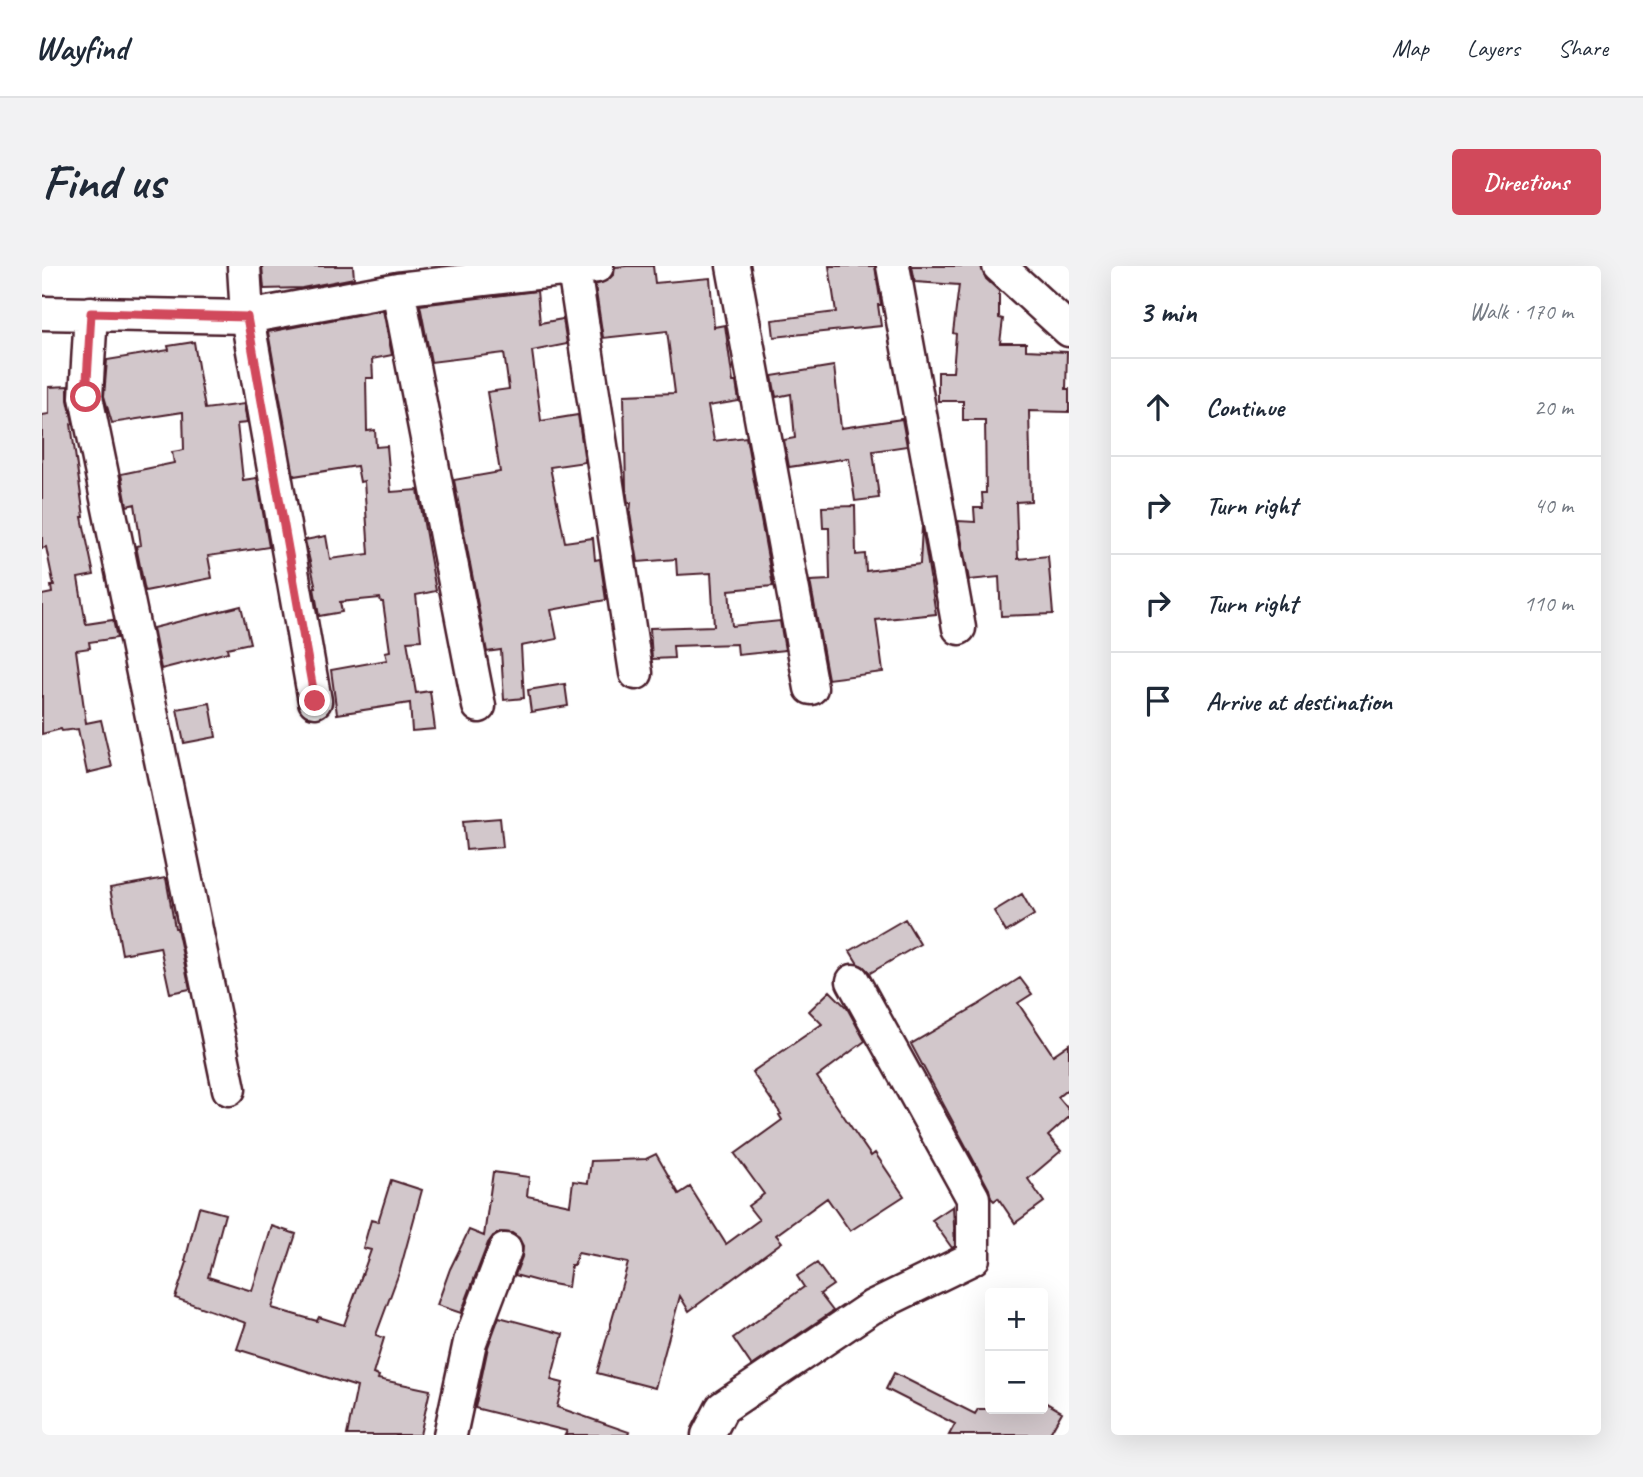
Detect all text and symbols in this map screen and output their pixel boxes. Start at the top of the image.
text: Wayfind [35,27,128,69]
text: Map [1392,33,1429,63]
text: Layers [1467,33,1520,63]
text: Share [1558,33,1608,63]
button: Directions [1452,149,1601,215]
text: Find us [42,151,164,213]
text: 3 min [1139,293,1196,331]
text: Walk · 170 m [1469,297,1573,326]
route start [70,381,101,412]
icon: ahead [1139,388,1177,426]
text: Continue [1206,391,1284,424]
text: 20 m [1534,393,1573,422]
icon: right [1139,486,1177,524]
text: Turn right [1206,489,1297,522]
text: 40 m [1534,491,1573,520]
icon: right [1139,584,1177,622]
text: Turn right [1206,587,1297,620]
text: 110 m [1524,589,1573,618]
icon: arrive [1139,682,1177,720]
route end [299,685,330,716]
text: Arrive at destination [1206,685,1392,718]
map controls [985,1288,1048,1414]
button: + [985,1288,1048,1351]
button: − [985,1351,1048,1414]

